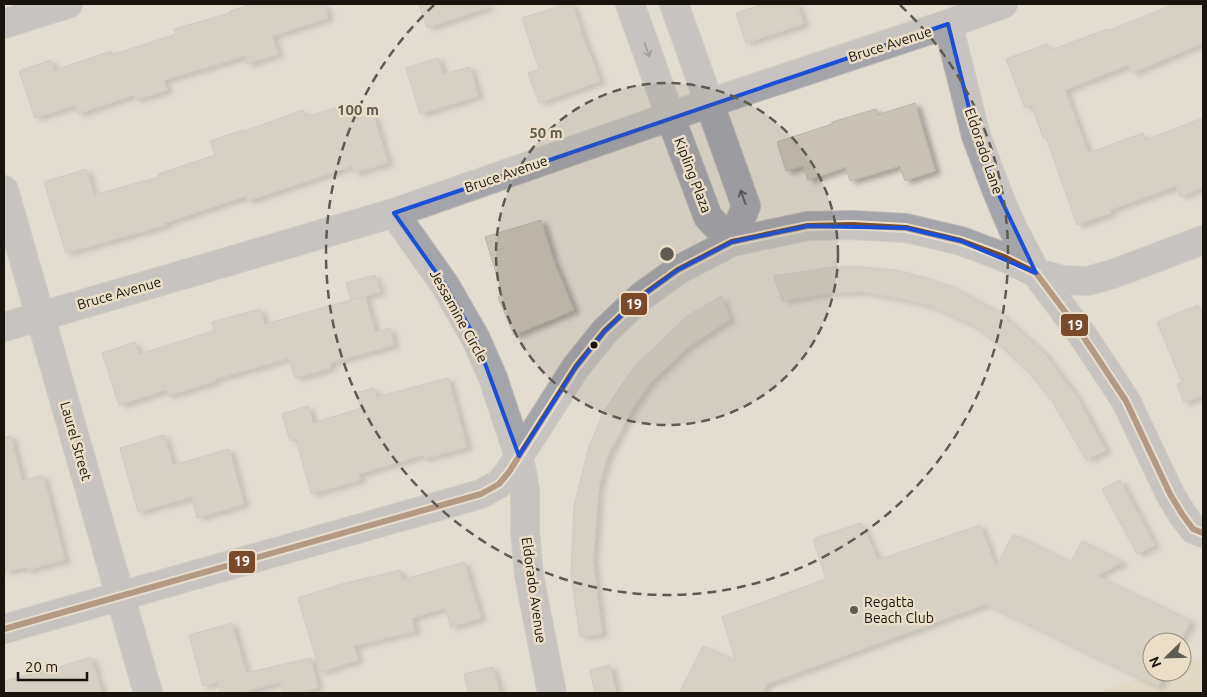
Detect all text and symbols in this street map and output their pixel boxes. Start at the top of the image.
street label: Bruce Avenue [846,23,934,65]
one-way arrow [642,42,652,58]
text: 100 m [337,101,379,118]
street label: Eldorado Lane [962,106,1006,196]
text: 50 m [529,124,563,141]
street label: Kipling Plaza [671,135,715,215]
street label: Bruce Avenue [462,152,550,196]
one-way arrow [738,189,747,205]
centre of rings [658,245,676,263]
street label: Jessamine Circle [427,267,491,365]
street label: Bruce Avenue [75,273,163,313]
line badge: 19 [620,292,648,316]
text: 19 [626,296,642,312]
line badge: 19 [1060,313,1089,337]
text: 19 [1067,317,1083,333]
unlabelled marker [589,340,599,350]
street label: Laurel Street [57,400,95,483]
street label: Eldorado Avenue [519,536,549,644]
line badge: 19 [228,550,256,574]
text: 19 [234,553,250,569]
place label: Regatta Beach Club [864,594,934,626]
marker: Regatta Beach Club [848,604,860,616]
north arrow [1142,632,1192,682]
scale bar [18,650,86,682]
text: N [1146,654,1164,670]
text: 20 m [25,658,58,675]

